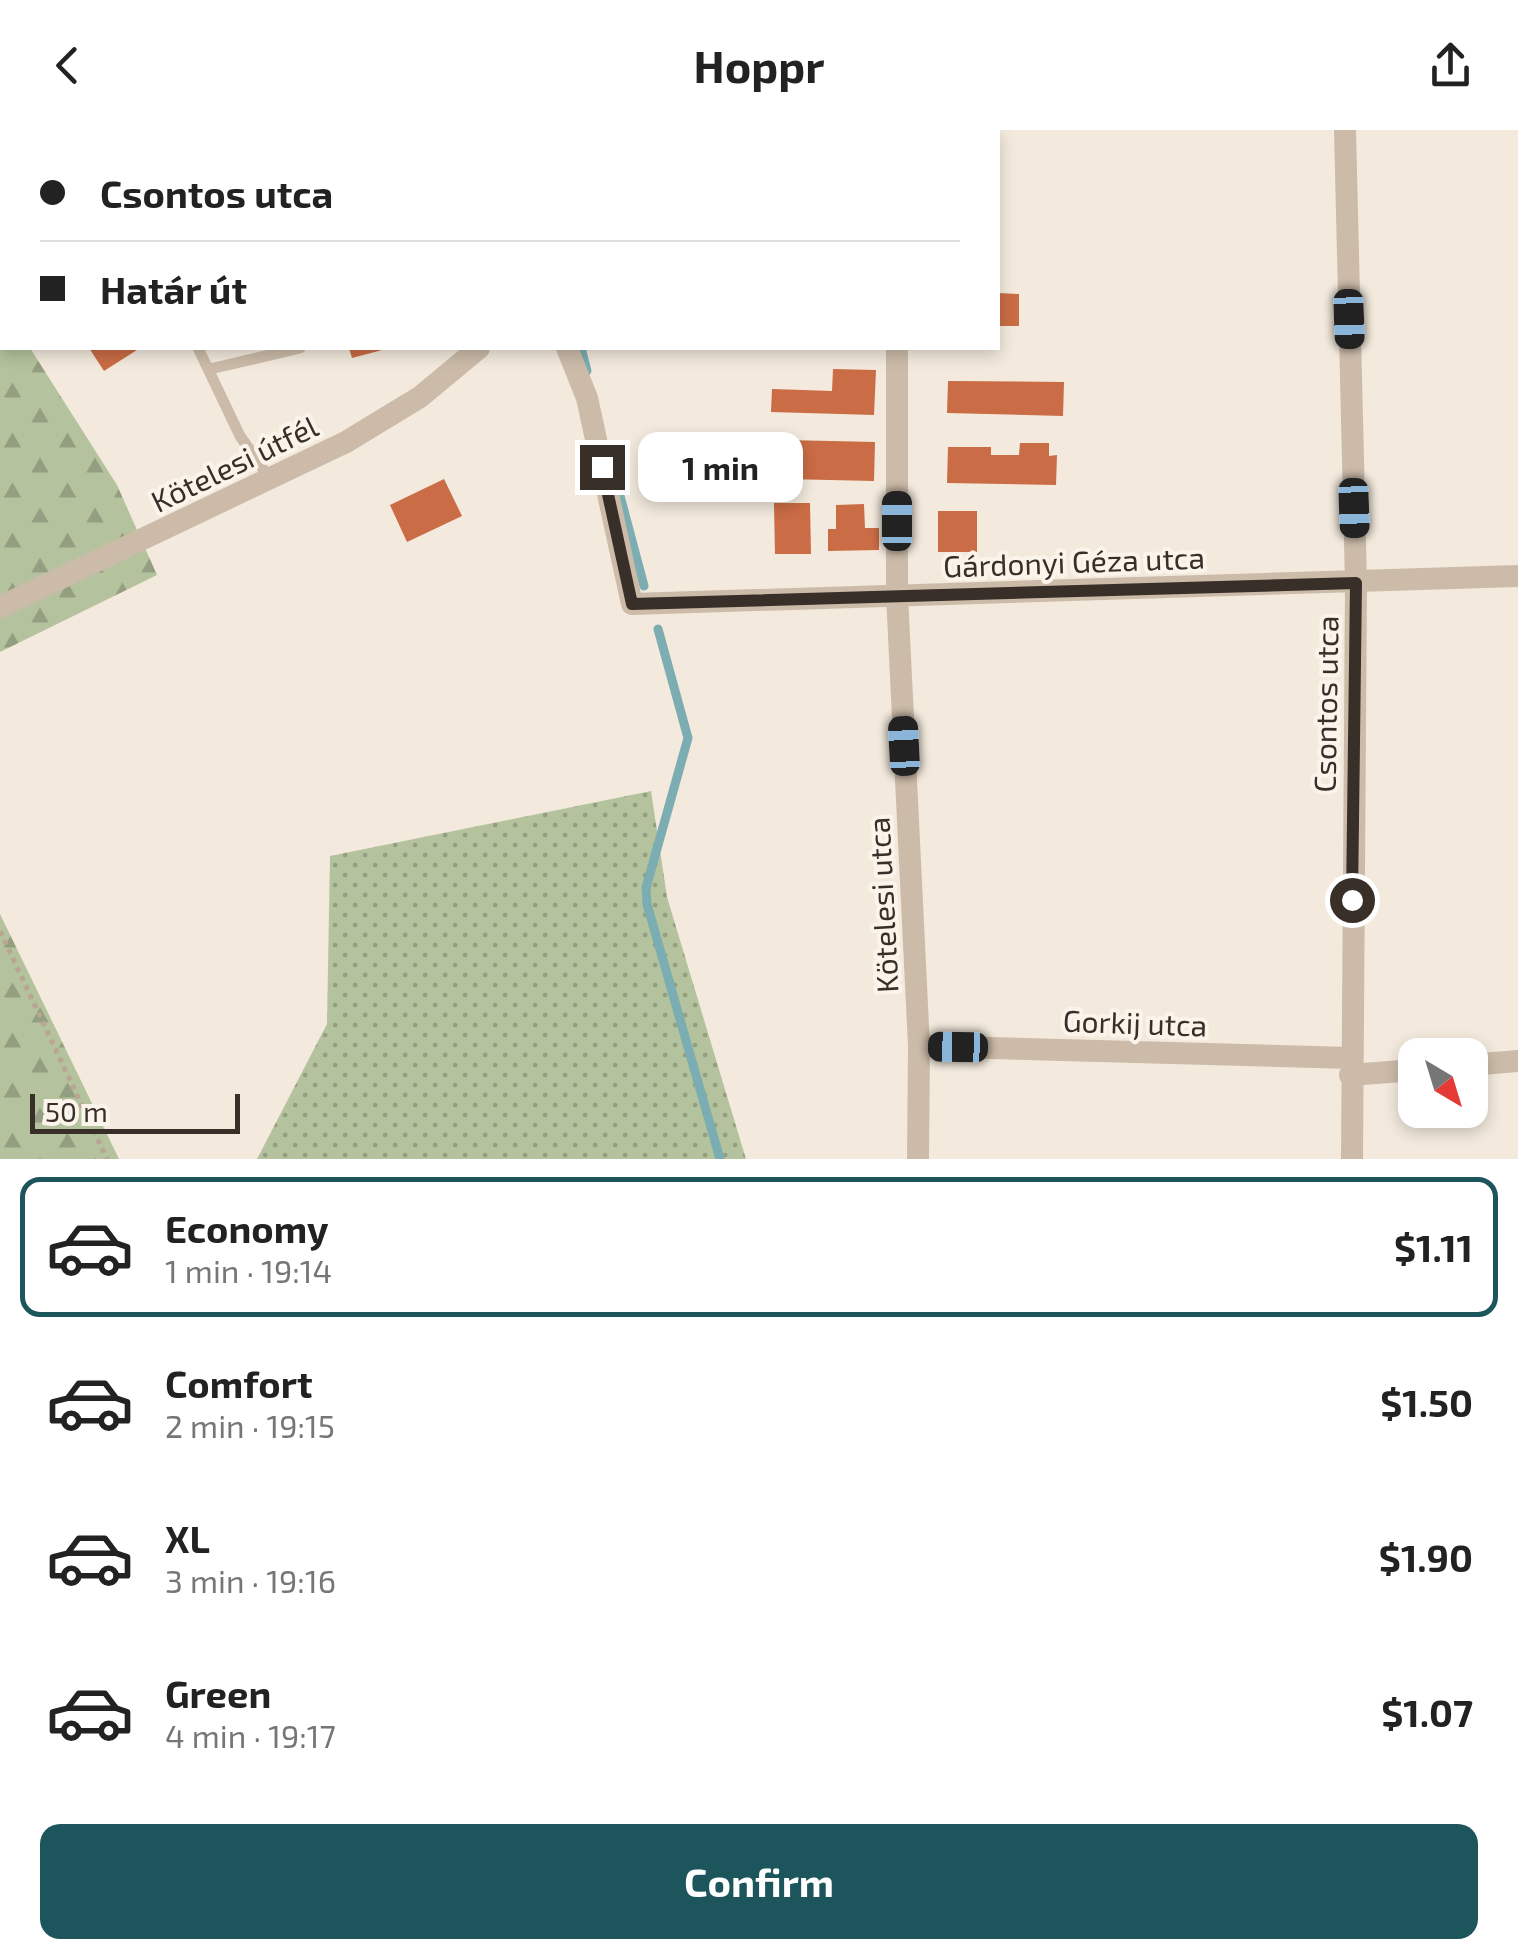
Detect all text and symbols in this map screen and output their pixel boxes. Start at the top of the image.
icon: back [40,38,95,93]
text: Hoppr [694,38,824,92]
icon: share [1423,38,1478,93]
text: Csontos utca [100,170,333,216]
text: Határ út [100,266,247,312]
car [1333,288,1365,350]
street label: Kötelesi útfél [145,407,323,519]
callout: 1 min [637,432,802,502]
route end [580,445,625,490]
text: 1 min [682,448,759,486]
car [1338,477,1370,539]
car [882,491,912,551]
street label: Gárdonyi Géza utca [943,538,1205,584]
street label: Csontos utca [1305,615,1345,793]
car [887,715,921,777]
street label: Kötelesi utca [859,816,905,994]
route start [1330,878,1375,923]
street label: Gorkij utca [1062,1001,1208,1043]
car [928,1031,988,1063]
north arrow [1398,1038,1488,1128]
map controls [1398,1038,1488,1128]
scale bar [30,1089,240,1134]
text: 50 m [45,1094,108,1128]
icon: car [45,1202,135,1292]
text: Economy [165,1205,329,1251]
text: $1.11 [1394,1224,1473,1270]
text: 1 min · 19:14 [165,1251,332,1289]
icon: car [45,1357,135,1447]
text: Comfort [165,1360,313,1406]
text: $1.50 [1380,1379,1473,1425]
text: 2 min · 19:15 [165,1406,335,1444]
icon: car [45,1512,135,1602]
text: XL [165,1515,210,1561]
text: $1.90 [1379,1534,1473,1580]
text: 3 min · 19:16 [165,1561,336,1599]
icon: car [45,1667,135,1757]
text: Green [165,1670,271,1716]
text: $1.07 [1381,1689,1473,1735]
text: 4 min · 19:17 [165,1716,336,1754]
button: Confirm [40,1824,1478,1939]

